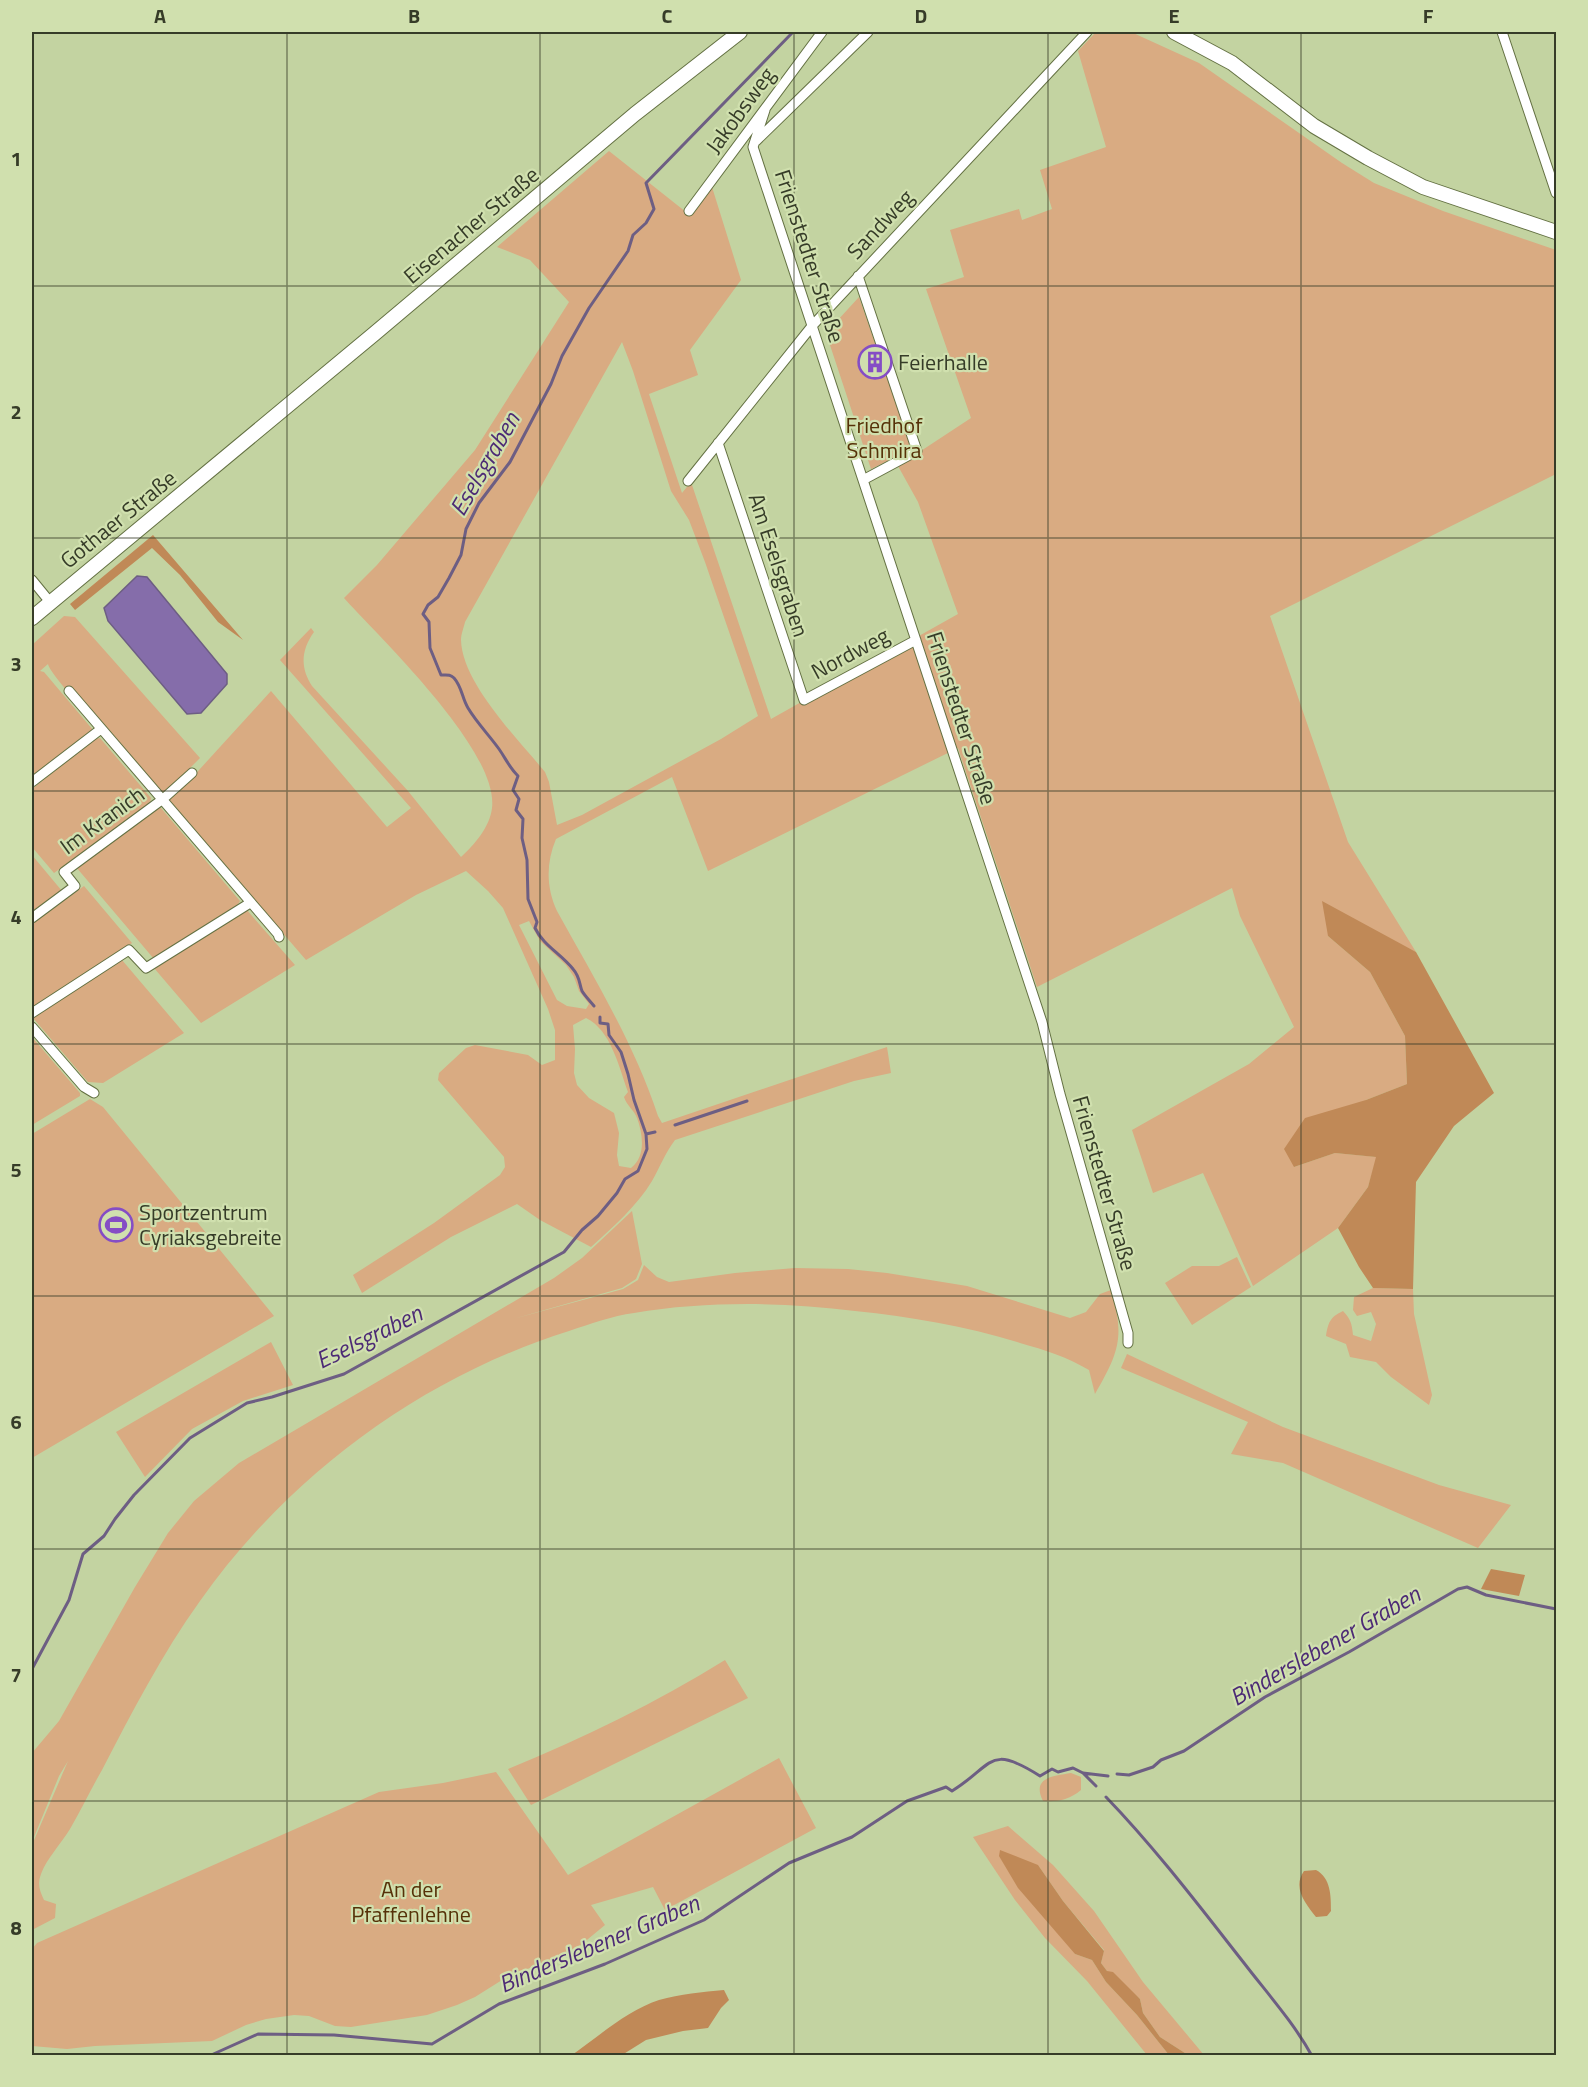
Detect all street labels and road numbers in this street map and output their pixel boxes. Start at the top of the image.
street label: Jakobsweg [697,60,783,160]
street label: Eisenacher Straße [396,158,546,292]
street label: Frienstedter Straße [766,165,854,347]
street label: Sandweg [838,181,922,267]
street label: Gothaer Straße [53,461,183,577]
street label: Am Eselsgraben [740,489,818,641]
street label: Nordweg [805,618,895,688]
street label: Frienstedter Straße [918,627,1006,809]
street label: Im Kranich [52,778,152,862]
street label: Frienstedter Straße [1064,1092,1146,1274]

